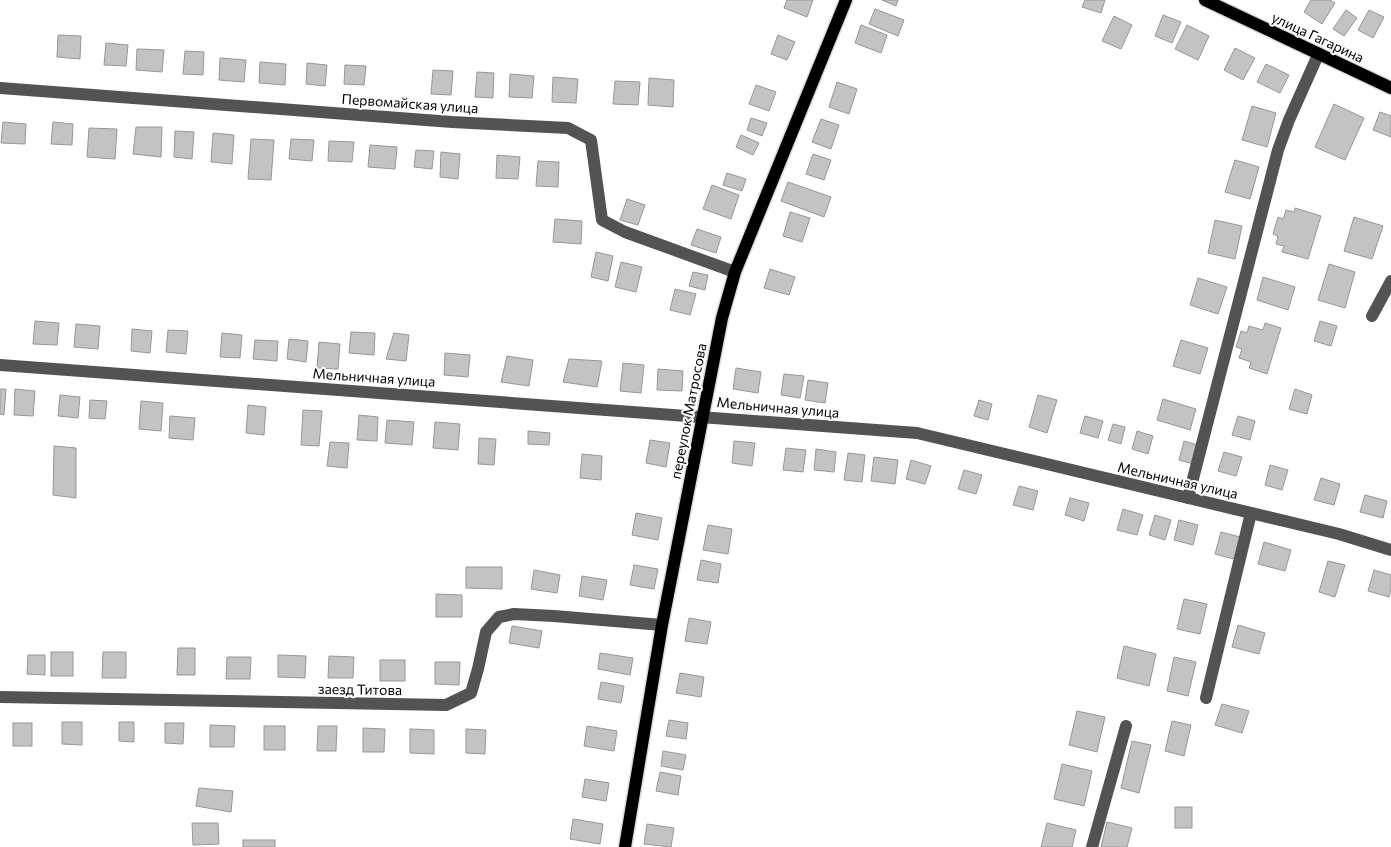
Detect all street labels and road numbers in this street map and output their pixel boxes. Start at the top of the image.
street label: улица Гагарина [1269,8,1367,66]
street label: Первомайская улица [341,90,479,116]
street label: переулок Матросова [667,342,709,480]
street label: Мельничная улица [312,364,436,390]
street label: Мельничная улица [716,393,840,421]
street label: Мельничная улица [1116,458,1240,502]
street label: заезд Титова [318,680,402,698]

